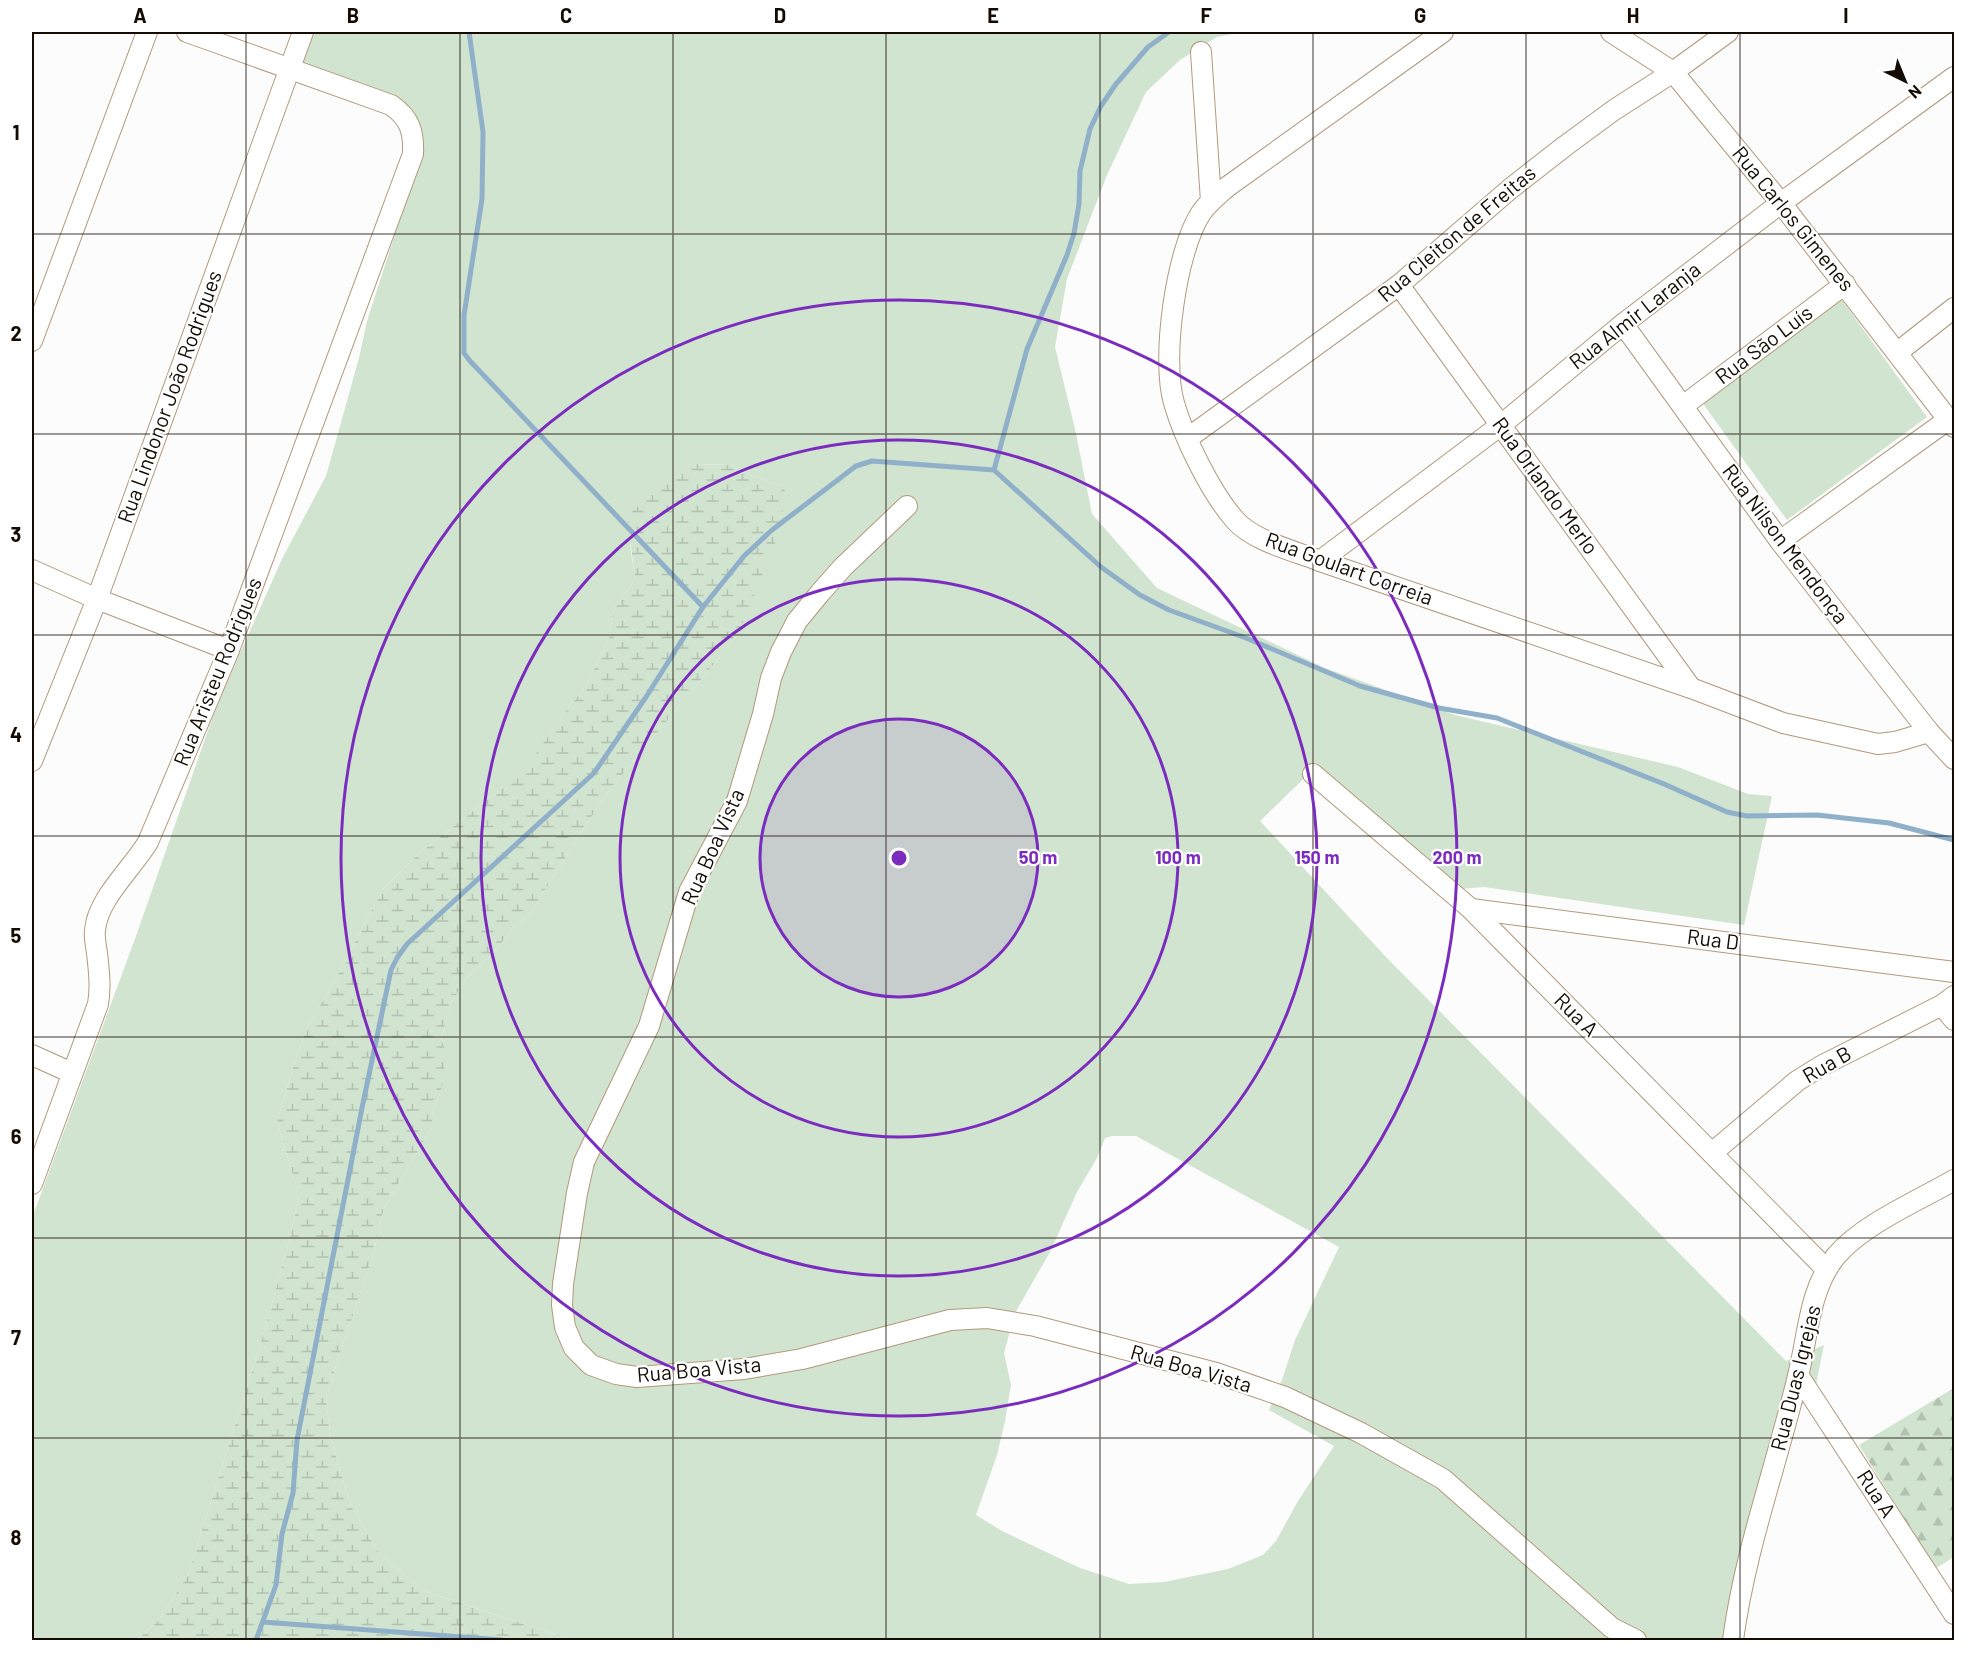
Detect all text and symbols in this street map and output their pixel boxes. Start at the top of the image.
text: A [133,3,147,27]
text: B [347,3,359,27]
text: C [560,3,572,27]
text: D [774,3,786,27]
text: E [987,3,999,27]
text: F [1200,3,1212,27]
text: G [1414,3,1426,27]
text: H [1627,3,1639,27]
text: I [1843,3,1849,27]
north arrow [1875,51,1935,111]
text: N [1905,82,1926,103]
text: 1 [12,120,20,144]
street label: Rua Carlos Gimenes [1728,140,1860,296]
street label: Rua Cleiton de Freitas [1372,159,1540,306]
street label: Rua Almir Laranja [1564,256,1705,374]
street label: Rua Lindonor João Rodrigues [111,267,226,526]
street label: Rua São Luís [1710,299,1817,388]
text: 2 [10,321,22,345]
street label: Rua Orlando Merlo [1488,412,1604,559]
street label: Rua Nilson Mendonça [1718,458,1854,628]
text: 3 [11,522,21,546]
street label: Rua Goulart Correia [1262,526,1437,610]
street label: Rua Aristeu Rodrigues [167,574,266,769]
text: 4 [10,722,22,746]
street label: Rua Boa Vista [675,784,748,908]
text: 50 m [1019,846,1057,868]
text: 100 m [1155,846,1201,868]
text: 150 m [1295,846,1339,868]
text: 200 m [1432,846,1482,868]
centre of rings [889,848,909,868]
text: 5 [11,923,22,947]
street label: Rua D [1686,923,1741,954]
street label: Rua A [1550,987,1604,1041]
street label: Rua B [1797,1040,1855,1088]
text: 6 [11,1124,22,1148]
street label: Rua Duas Igrejas [1764,1302,1825,1453]
text: 7 [11,1325,21,1349]
street label: Rua Boa Vista [1128,1338,1255,1397]
street label: Rua Boa Vista [636,1351,762,1386]
street label: Rua A [1853,1465,1902,1522]
text: 8 [11,1525,22,1549]

